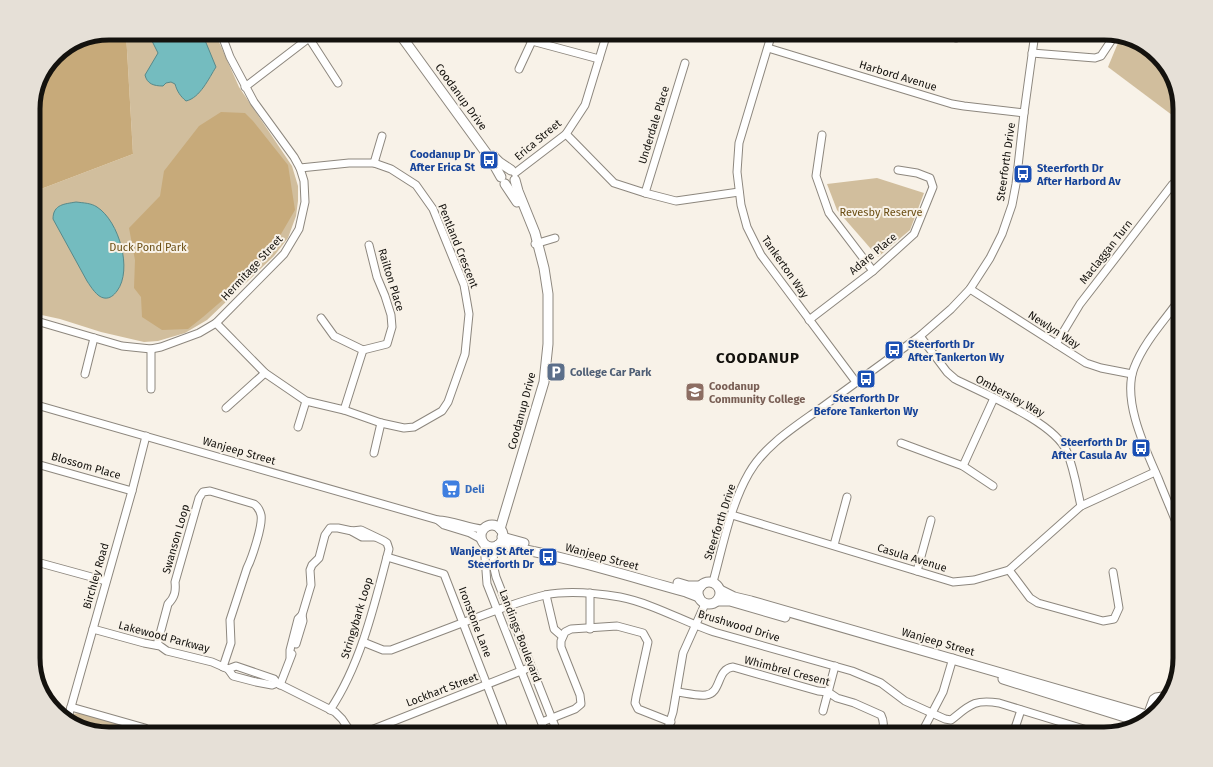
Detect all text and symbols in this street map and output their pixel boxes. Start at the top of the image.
street label: Harbord Avenue [858,58,938,94]
street label: Coodanup Drive [432,61,490,133]
street label: Underdale Place [636,84,672,166]
street label: Erica Street [512,117,564,163]
street label: Steerforth Drive [994,122,1018,202]
place label: Coodanup Dr After Erica St [409,148,476,174]
bus stop icon: Coodanup Dr After Erica St [478,149,500,171]
place label: Steerforth Dr After Harbord Av [1036,162,1121,188]
bus stop icon: Steerforth Dr After Harbord Av [1012,163,1034,185]
street label: Pentland Crescent [435,202,481,290]
park label: Revesby Reserve [840,206,922,219]
street label: Maclaggan Turn [1077,217,1135,287]
street label: Adare Place [847,230,899,278]
street label: Hermitage Street [218,233,286,303]
street label: Tankerton Way [759,233,812,301]
park label: Duck Pond Park [109,241,187,254]
street label: Railton Place [375,247,407,313]
street label: Newlyn Way [1026,308,1083,352]
place label: Steerforth Dr After Tankerton Wy [907,338,1004,364]
bus stop icon: Steerforth Dr After Tankerton Wy [883,339,905,361]
district label: COODANUP [716,349,800,367]
parking icon: College Car Park [545,361,567,383]
place label: College Car Park [570,366,652,379]
bus stop icon: Steerforth Dr Before Tankerton Wy [855,368,877,390]
street label: Coodanup Drive [505,371,539,451]
street label: Ombersley Way [973,372,1047,420]
place label: Coodanup Community College [709,380,805,406]
school or university icon: Coodanup Community College [684,381,706,403]
place label: Steerforth Dr Before Tankerton Wy [814,392,919,418]
street label: Wanjeep Street [201,434,277,468]
place label: Steerforth Dr After Casula Av [1051,436,1128,462]
bus stop icon: Steerforth Dr After Casula Av [1130,437,1152,459]
street label: Blossom Place [50,450,122,482]
supermarket icon: Deli [440,478,462,500]
street label: Steerforth Drive [702,482,738,562]
place label: Deli [465,483,485,496]
street label: Swanson Loop [160,503,192,575]
street label: Birchley Road [80,541,112,611]
street label: Wanjeep Street [564,541,640,573]
street label: Casula Avenue [876,541,948,575]
place label: Wanjeep St After Steerforth Dr [450,545,535,571]
bus stop icon: Wanjeep St After Steerforth Dr [537,546,559,568]
street label: Stringybark Loop [338,576,376,660]
street label: Ironstone Lane [456,585,494,659]
street label: Landings Boulevard [496,588,544,684]
street label: Brushwood Drive [696,607,782,645]
street label: Lakewood Parkway [117,619,212,656]
street label: Wanjeep Street [900,625,976,659]
street label: Whimbrel Cresent [743,653,831,689]
street label: Lockhart Street [404,670,480,710]

